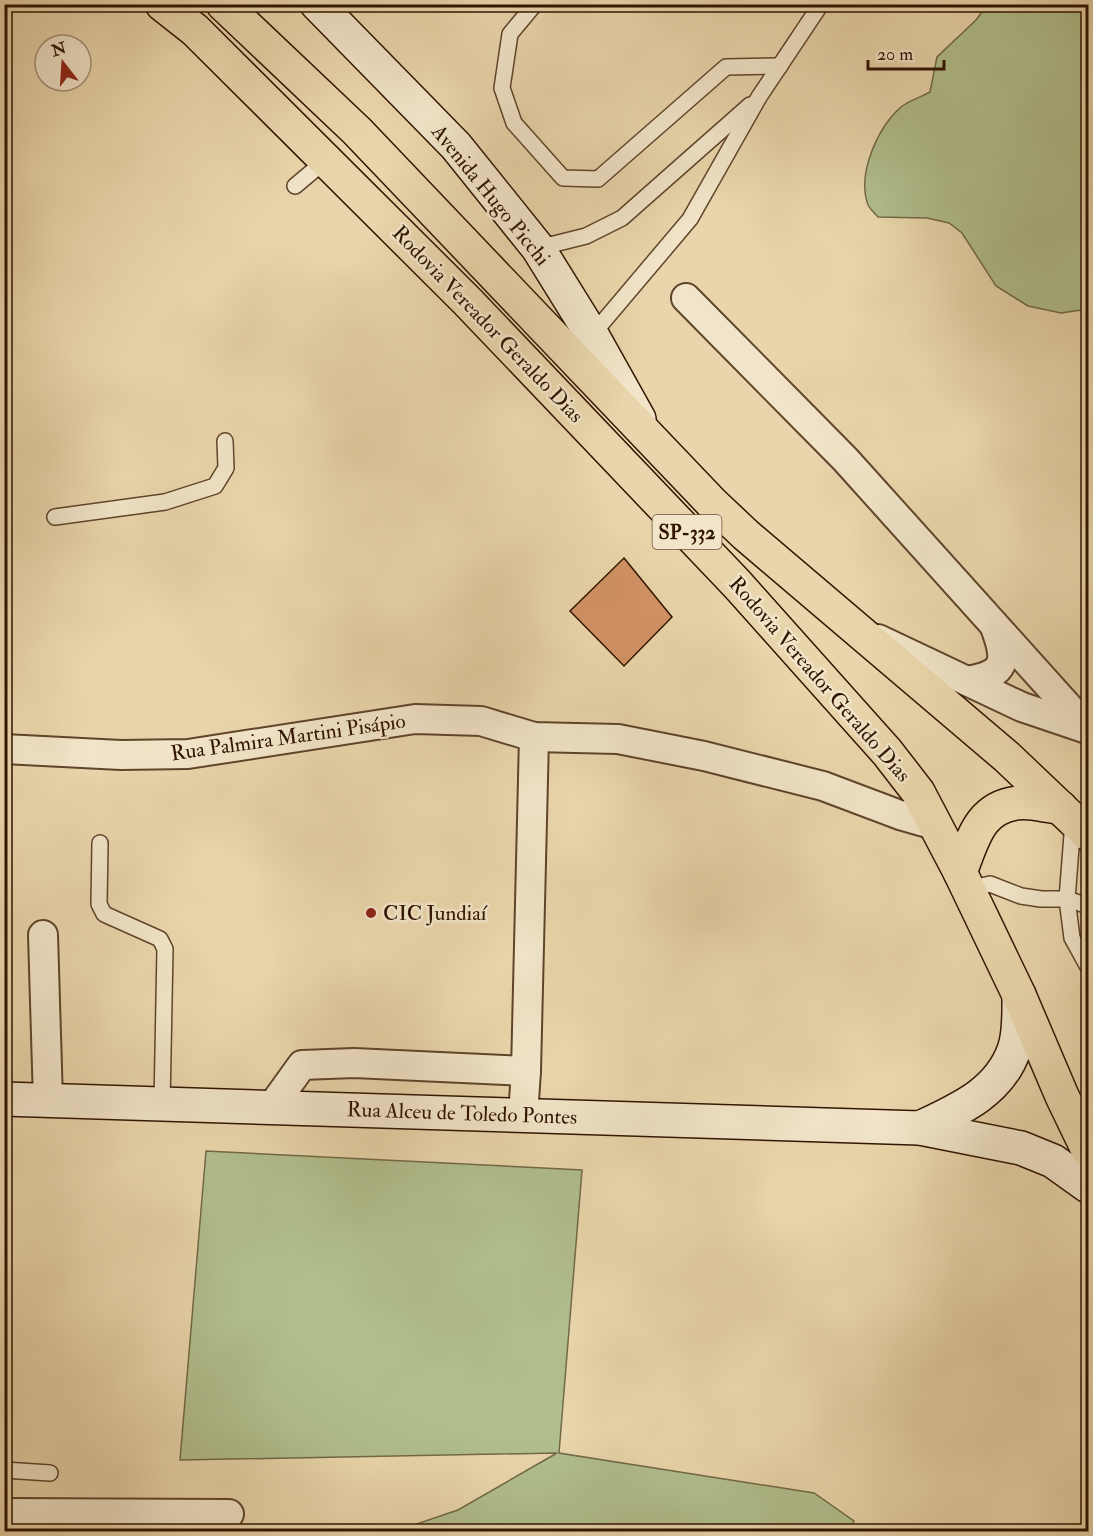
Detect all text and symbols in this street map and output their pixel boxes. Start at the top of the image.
north arrow [33,33,93,93]
scale bar [868,33,944,71]
text: N [48,38,69,62]
text: 20 m [877,43,913,66]
street label: Avenida Hugo Picchi [425,118,556,272]
street label: Rodovia Vereador Geraldo Dias [386,220,589,429]
road number: SP-332 [652,515,722,549]
street label: Rodovia Vereador Geraldo Dias [723,571,916,788]
street label: Rua Palmira Martini Pisápio [169,708,407,767]
place label: CIC Jundiaí [383,900,488,927]
marker: CIC Jundiaí [364,906,378,920]
street label: Rua Alceu de Toledo Pontes [346,1096,578,1131]

